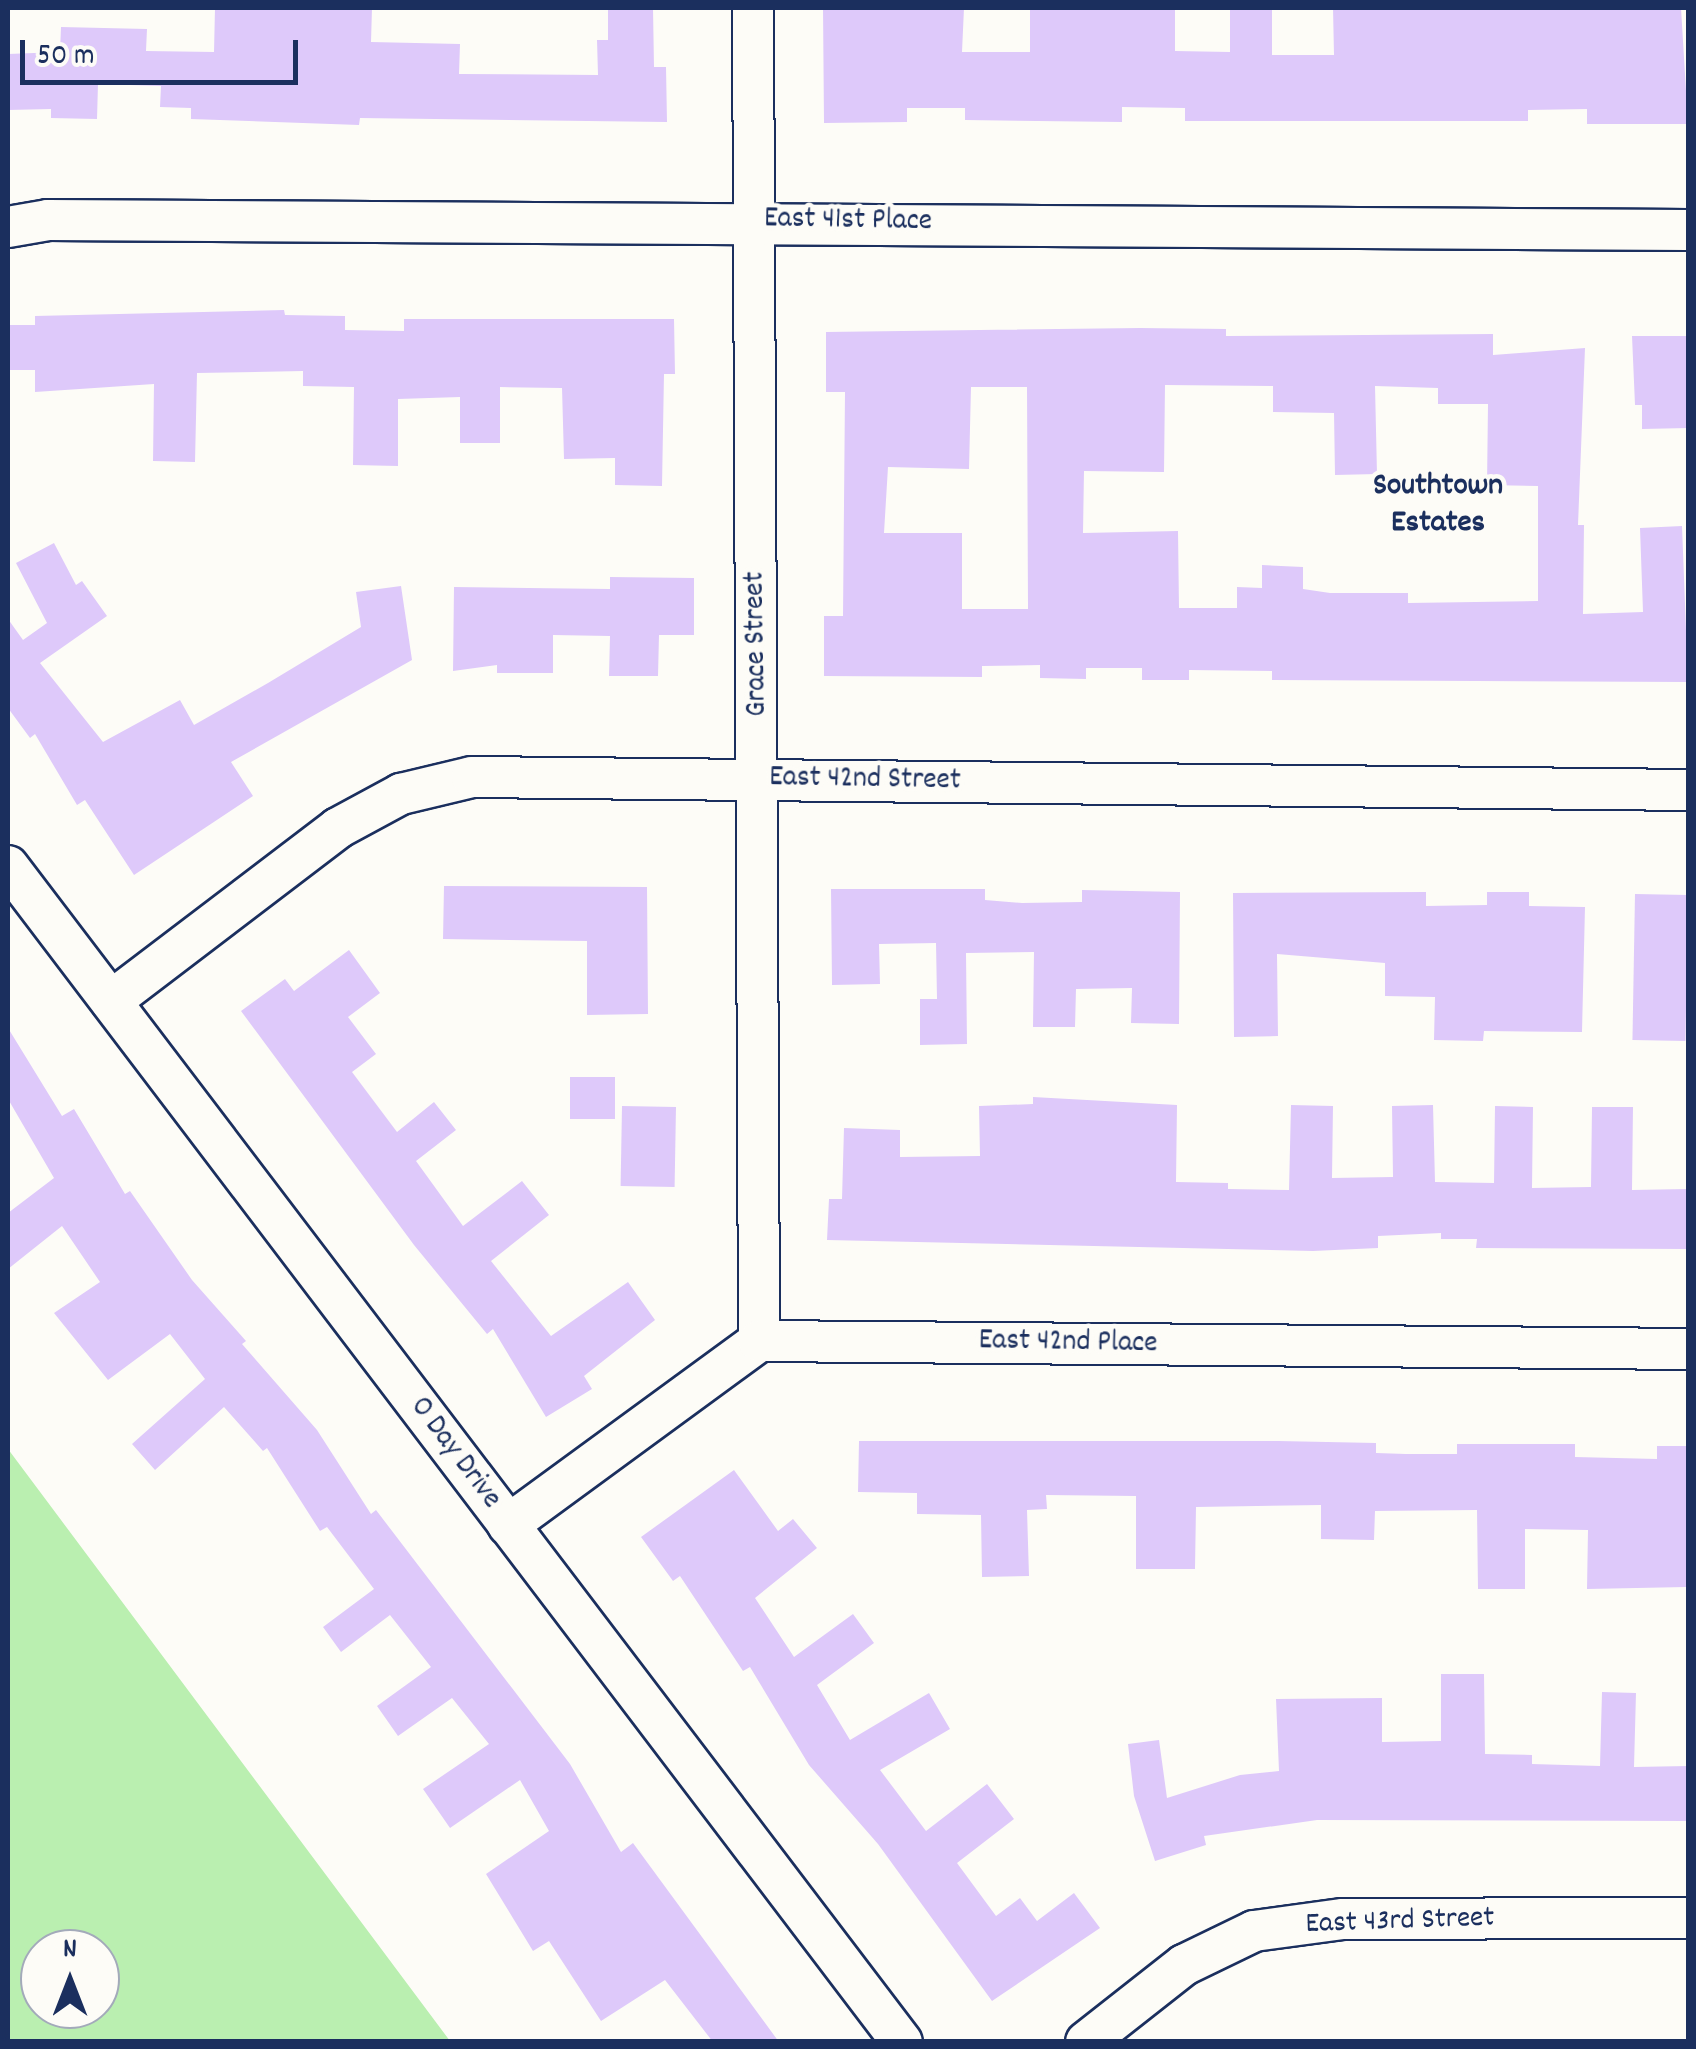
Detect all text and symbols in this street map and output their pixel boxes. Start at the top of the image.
scale bar [25,20,302,82]
text: 50 m [37,36,95,79]
street label: East 41st Place [764,203,932,241]
district label: Southtown Estates [1373,469,1503,544]
street label: Grace Street [739,571,777,717]
street label: East 42nd Street [769,761,961,801]
street label: East 42nd Place [978,1324,1158,1364]
street label: O Day Drive [400,1391,508,1517]
street label: East 43rd Street [1305,1902,1495,1944]
north arrow [20,1929,120,2029]
text: N [63,1931,77,1971]

